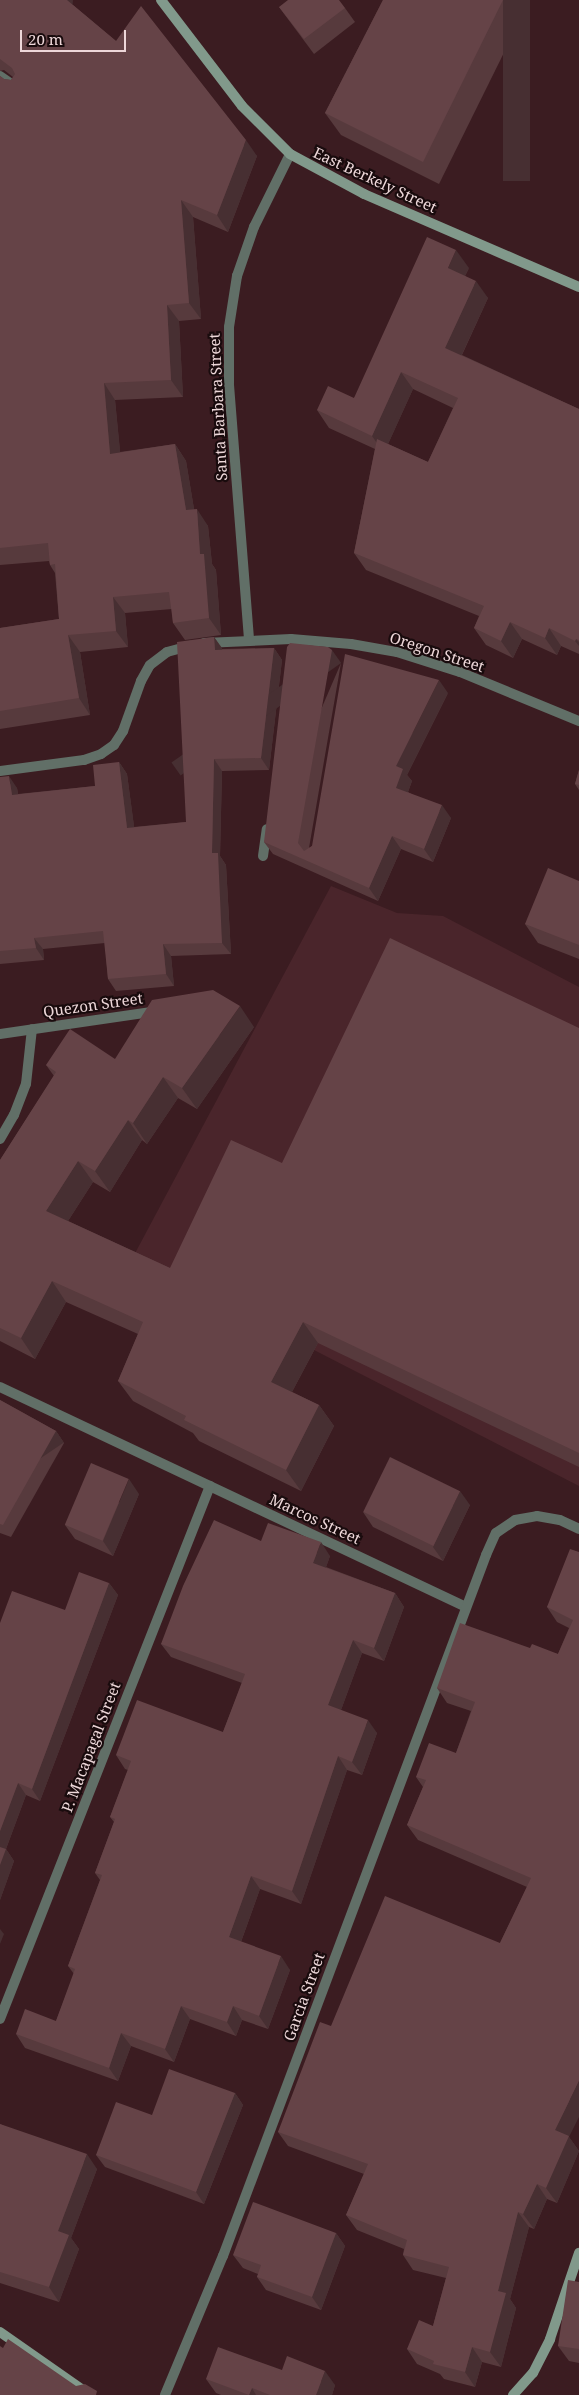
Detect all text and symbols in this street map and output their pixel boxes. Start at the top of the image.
scale bar [22,20,129,52]
text: 20 m [28,29,63,49]
street label: East Berkely Street [310,144,440,216]
street label: Santa Barbara Street [205,333,231,481]
street label: Oregon Street [387,628,487,676]
street label: Quezon Street [42,989,144,1021]
street label: Marcos Street [267,1490,363,1548]
street label: P. Macapagal Street [58,1679,124,1815]
street label: Garcia Street [280,1950,328,2044]

